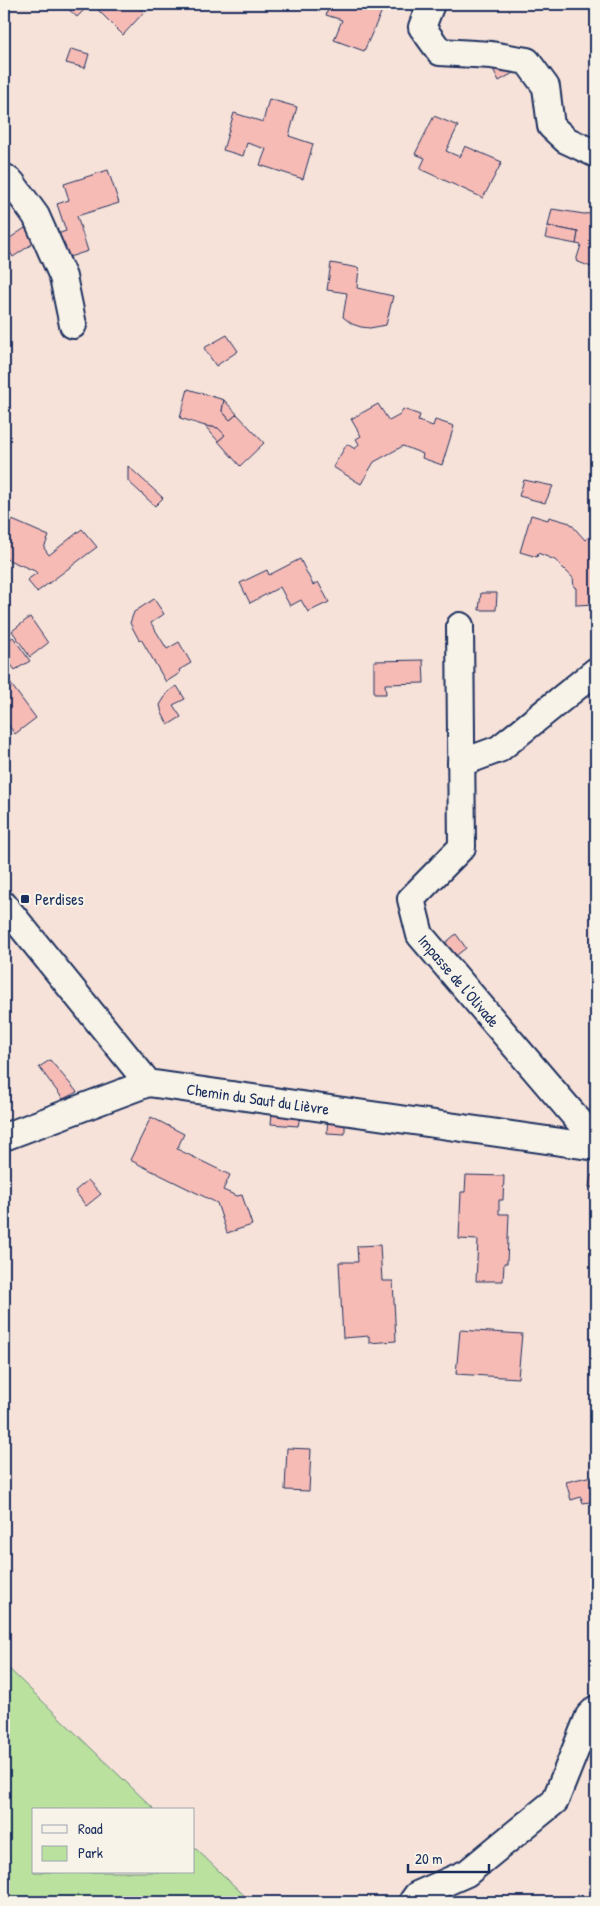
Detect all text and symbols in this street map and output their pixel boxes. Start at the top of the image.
place label: Perdises [35,888,84,910]
marker: Perdises [19,893,31,905]
street label: Impasse de l'Olivade [413,930,505,1032]
street label: Chemin du Saut du Lièvre [185,1078,331,1120]
legend [32,1808,195,1874]
text: Road [78,1818,103,1839]
scale bar [408,1841,489,1873]
text: Park [78,1842,103,1863]
text: 20 m [415,1848,442,1869]

